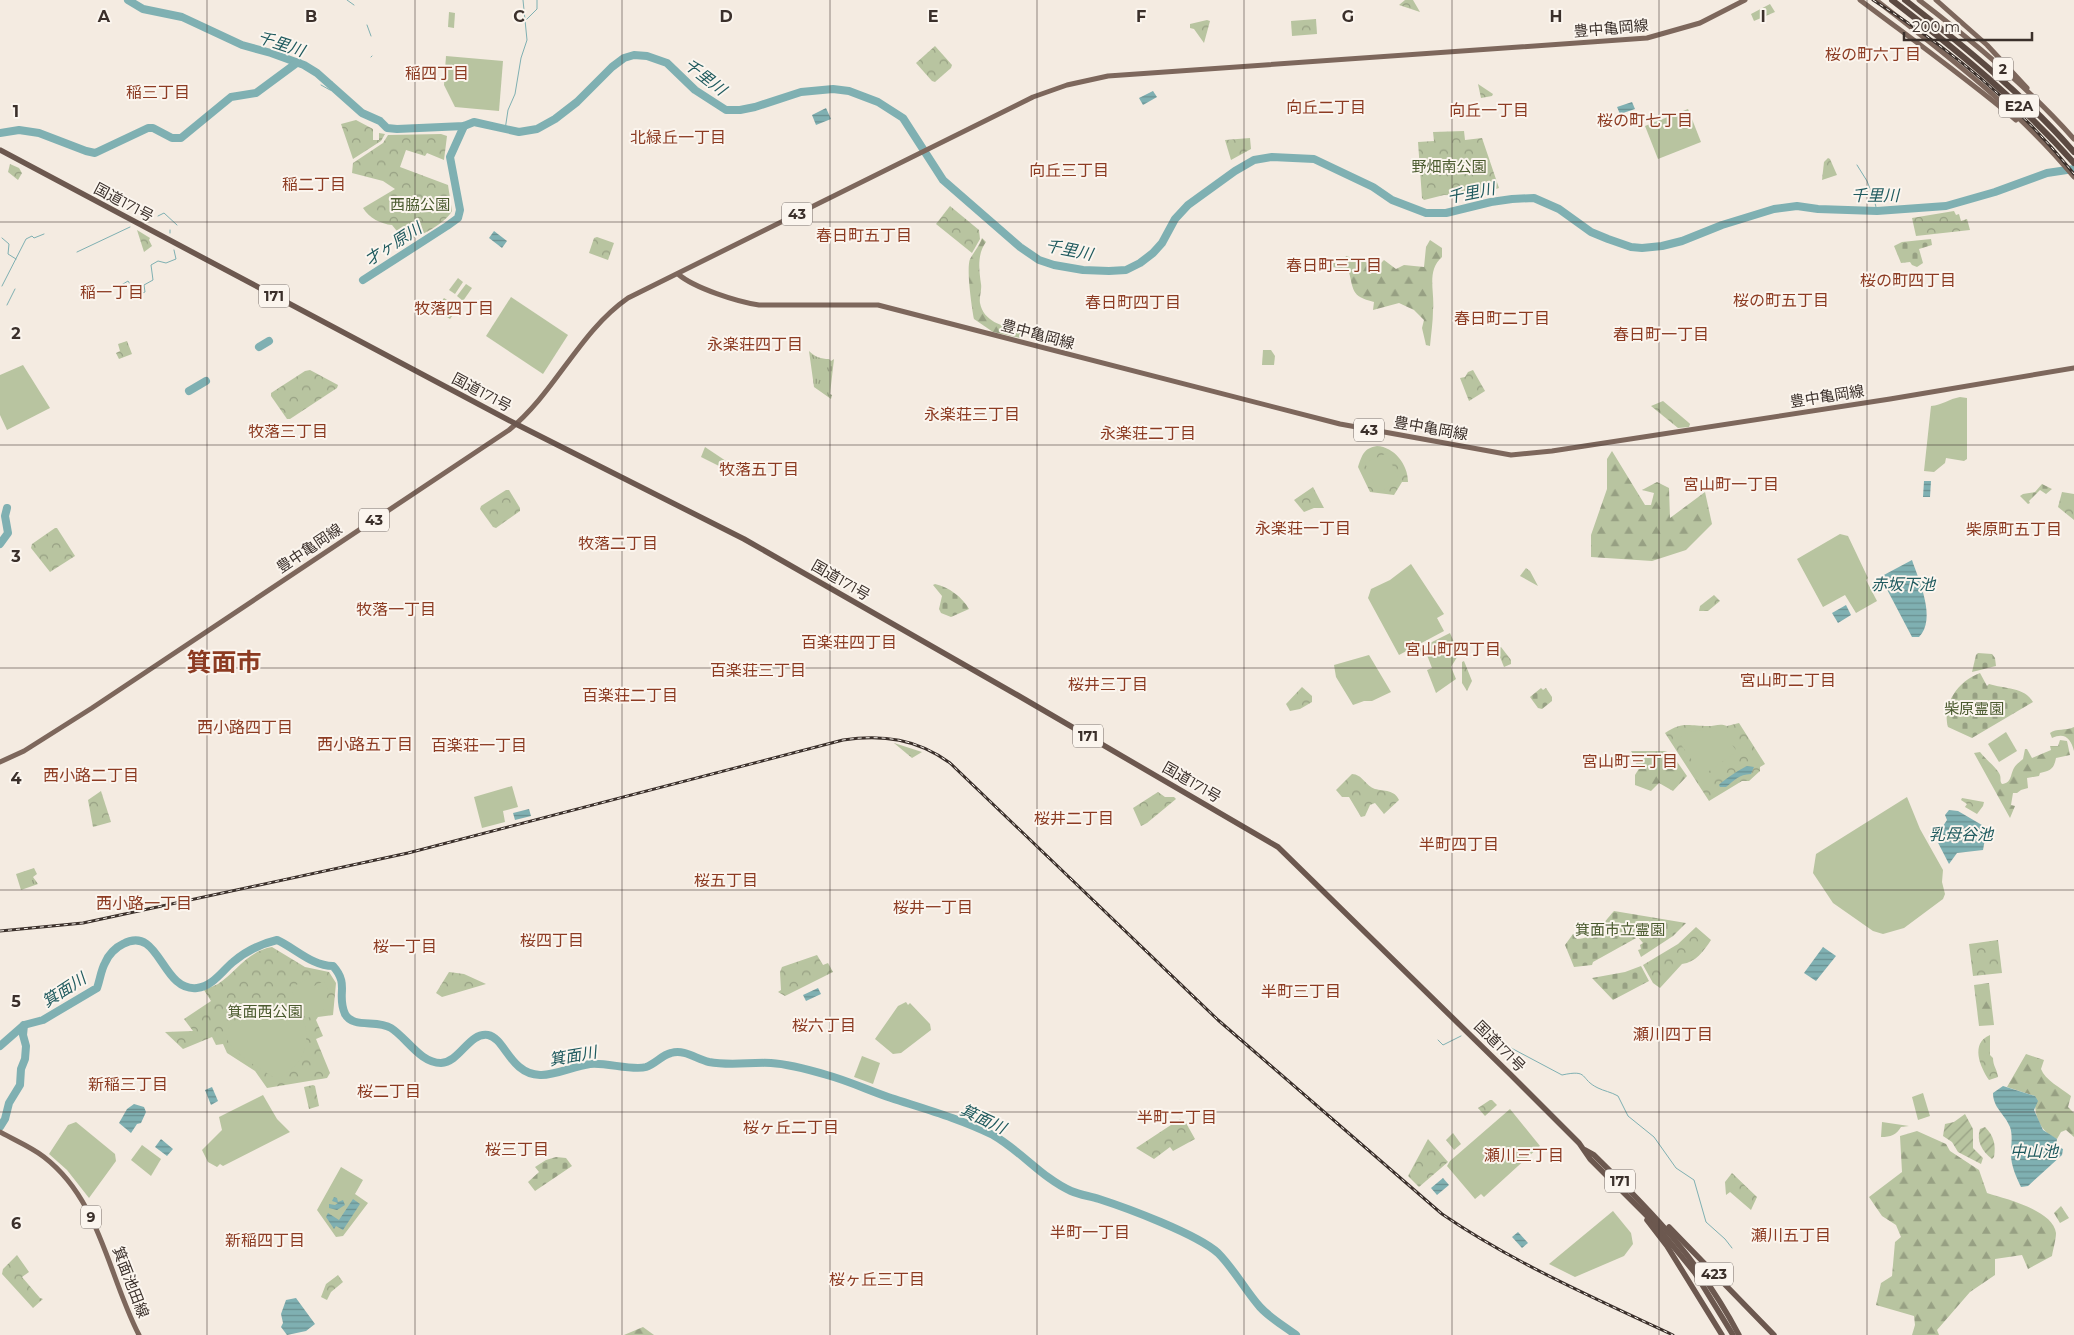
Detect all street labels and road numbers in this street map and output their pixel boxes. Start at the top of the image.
street label: 豊中亀岡線 [1573,15,1649,41]
road number: 2 [1993,58,2013,80]
road number: E2A [1999,94,2039,118]
street label: 国道171号 [91,178,157,226]
road number: 43 [782,202,812,225]
road number: 171 [259,284,289,308]
street label: 豊中亀岡線 [999,315,1077,353]
street label: 国道171号 [449,368,515,416]
street label: 豊中亀岡線 [1788,381,1866,411]
street label: 豊中亀岡線 [1392,412,1470,444]
road number: 43 [1354,418,1384,442]
road number: 43 [359,508,389,532]
street label: 豊中亀岡線 [273,519,345,577]
street label: 国道171号 [808,556,874,604]
road number: 171 [1073,724,1103,748]
street label: 国道171号 [1159,758,1225,806]
street label: 国道171号 [1470,1016,1530,1076]
road number: 171 [1605,1170,1635,1192]
road number: 9 [81,1206,101,1228]
street label: 箕面池田線 [109,1244,153,1320]
road number: 423 [1695,1262,1733,1286]

